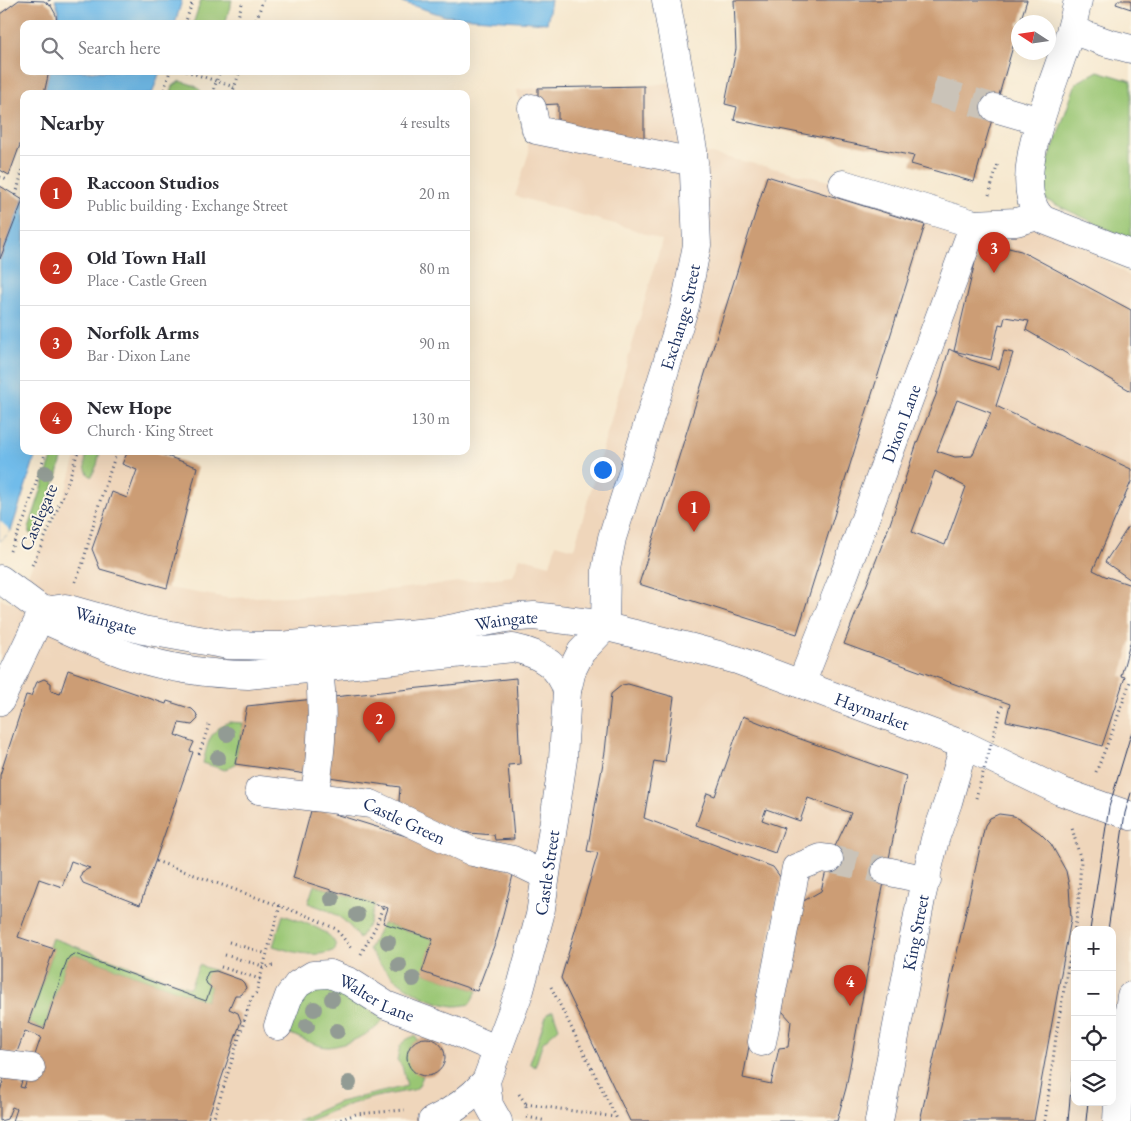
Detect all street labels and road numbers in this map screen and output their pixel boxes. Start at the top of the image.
street label: Exchange Street [654,262,705,373]
street label: Dixon Lane [875,381,925,466]
street label: Castlegate [14,480,62,554]
street label: Waingate [72,600,140,639]
street label: Waingate [473,604,540,635]
street label: Haymarket [832,686,913,735]
street label: Castle Green [362,792,450,849]
street label: Castle Street [529,828,564,917]
street label: King Street [896,891,933,972]
street label: Walter Lane [336,967,418,1026]

